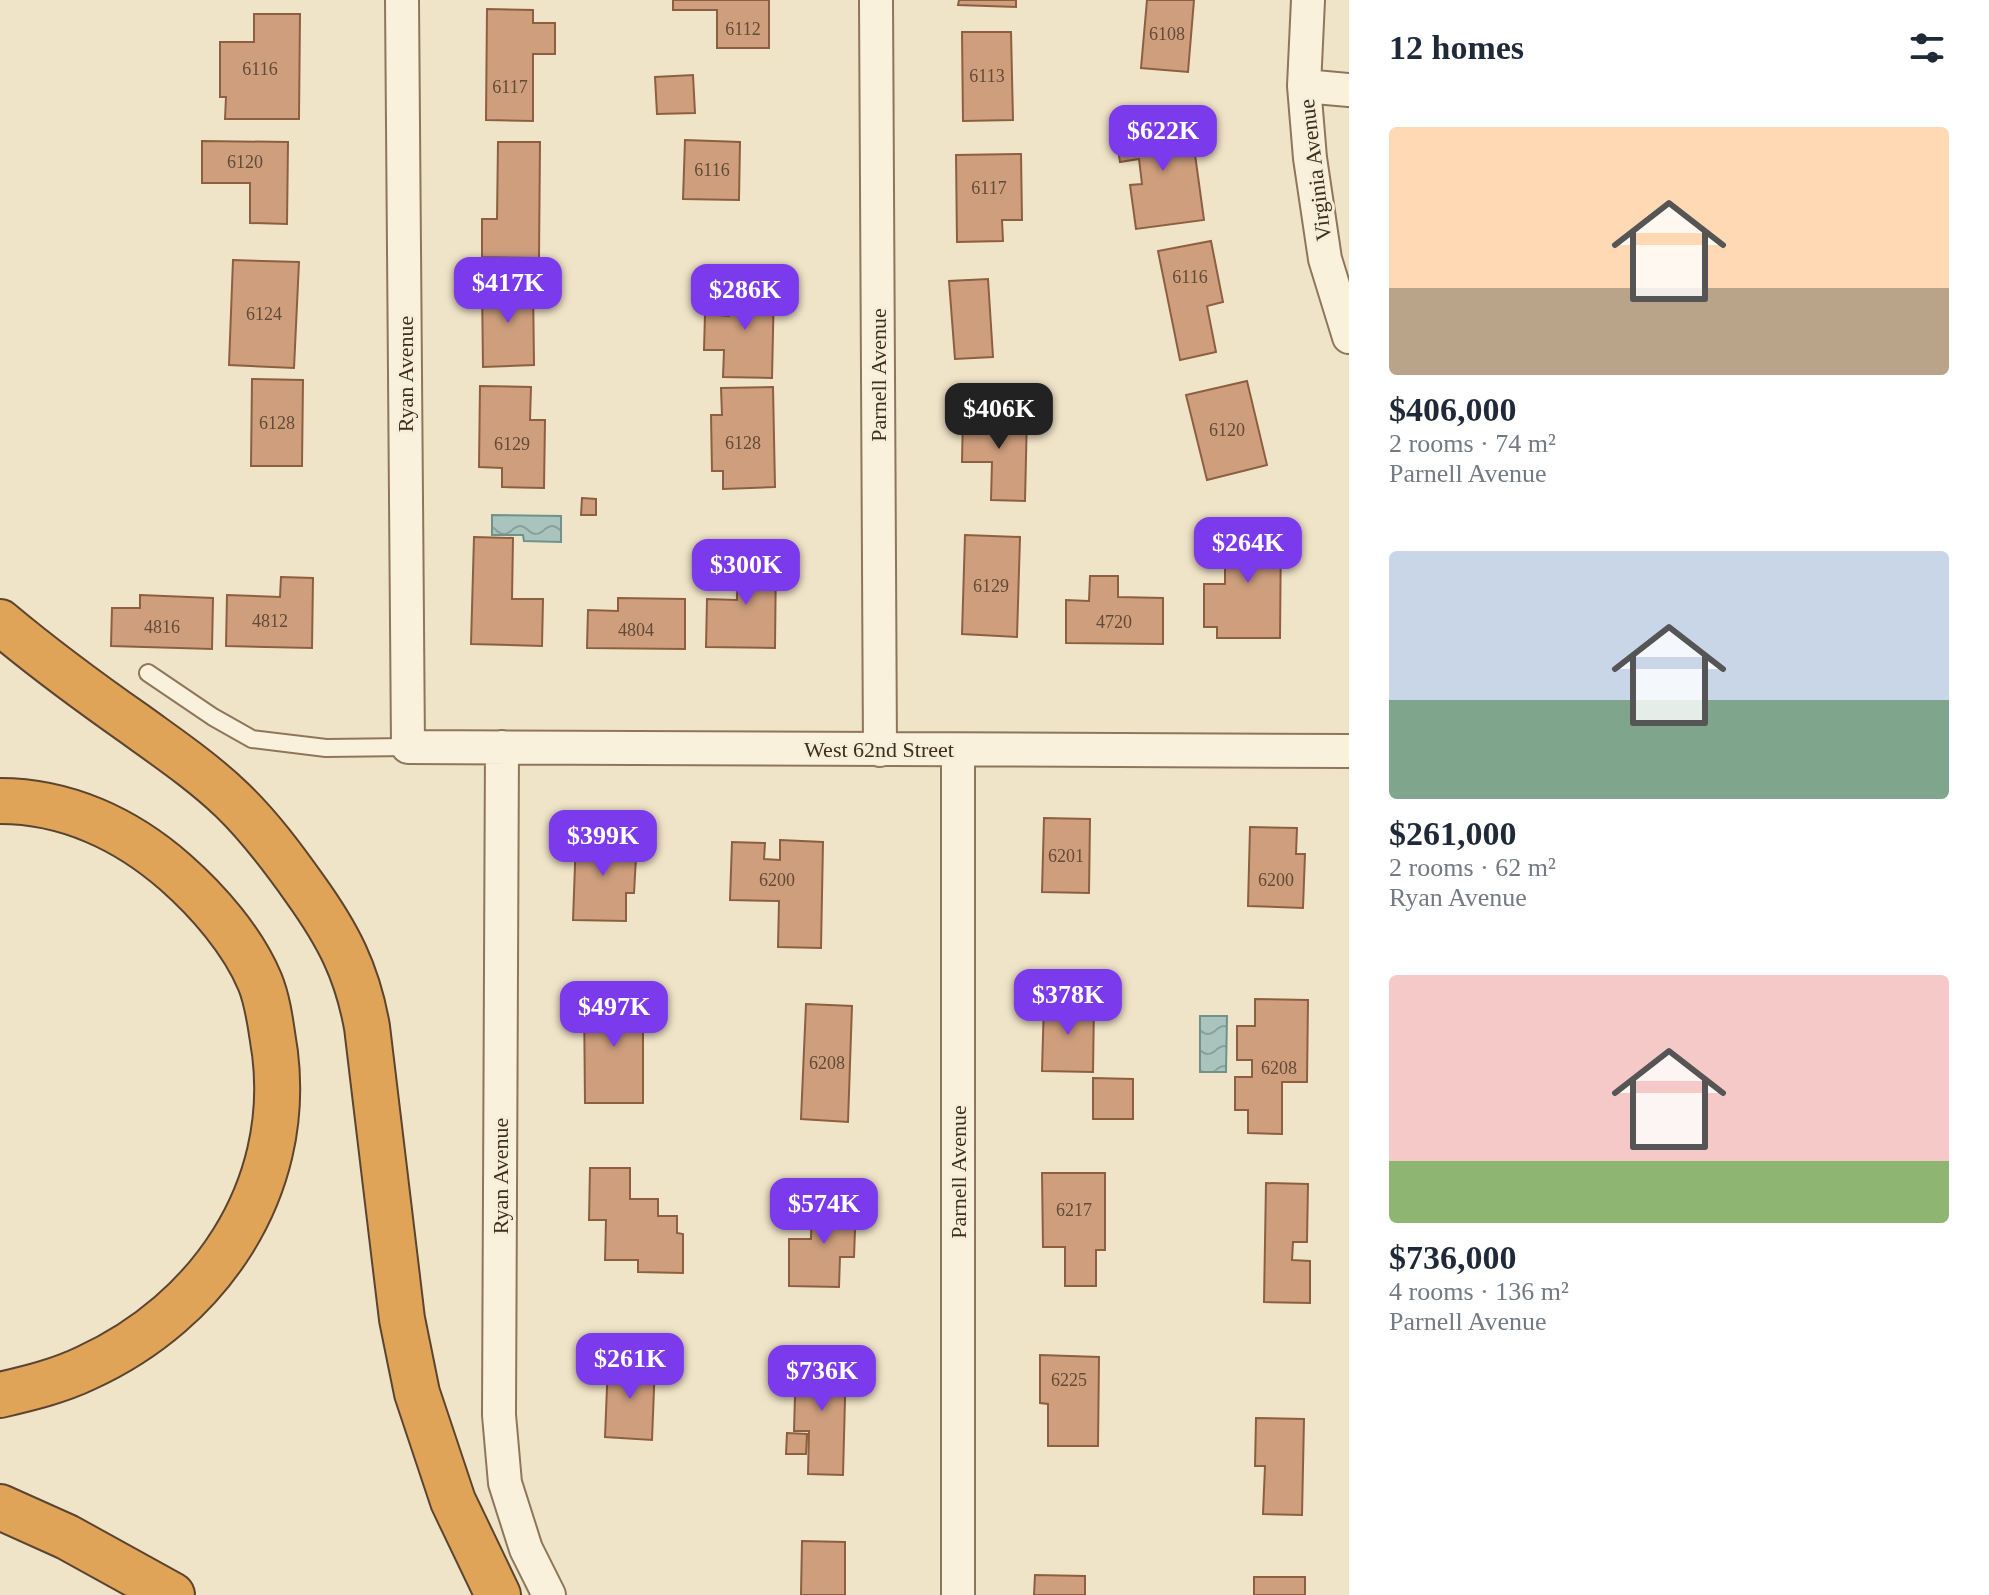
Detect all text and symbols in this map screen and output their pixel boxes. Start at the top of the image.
house number: 6112 [725,19,761,39]
house number: 6108 [1149,24,1185,44]
icon: filters [1905,26,1949,70]
text: 12 homes [1389,29,1524,66]
house number: 6116 [242,59,278,79]
house number: 6113 [969,66,1005,86]
house number: 6117 [492,77,528,97]
street label: Virginia Avenue [1294,98,1336,242]
pin: $622K [1107,105,1219,173]
text: $622K [1127,116,1199,145]
house number: 6120 [227,152,263,172]
house number: 6116 [694,160,730,180]
house number: 6117 [971,178,1007,198]
icon: home [1597,179,1741,323]
pin: $417K [452,257,564,325]
pin: $286K [689,264,801,332]
house number: 6116 [1172,267,1208,287]
text: $417K [472,268,544,297]
text: $286K [709,275,781,304]
house number: 6124 [246,304,282,324]
street label: Parnell Avenue [866,308,891,442]
street label: Ryan Avenue [393,316,418,432]
pin: $406K [943,383,1055,451]
text: $406,000 [1389,391,1517,428]
text: $406K [963,394,1035,423]
house number: 6128 [259,413,295,433]
house number: 6120 [1209,420,1245,440]
text: 2 rooms · 74 m² [1389,429,1556,458]
house number: 6128 [725,433,761,453]
house number: 6129 [494,434,530,454]
text: Parnell Avenue [1389,459,1547,488]
pin: $264K [1192,517,1304,585]
text: $264K [1212,528,1284,557]
pin: $300K [690,539,802,607]
text: $300K [710,550,782,579]
house number: 6129 [973,576,1009,596]
icon: home [1597,603,1741,747]
house number: 4812 [252,611,288,631]
house number: 4720 [1096,612,1132,632]
house number: 4816 [144,617,180,637]
house number: 4804 [618,620,654,640]
street label: West 62nd Street [804,737,954,762]
pin: $399K [547,810,659,878]
text: $261,000 [1389,815,1517,852]
text: $399K [567,821,639,850]
house number: 6201 [1048,846,1084,866]
text: 2 rooms · 62 m² [1389,853,1556,882]
house number: 6200 [759,870,795,890]
house number: 6200 [1258,870,1294,890]
text: Ryan Avenue [1389,883,1527,912]
pin: $378K [1012,969,1124,1037]
text: $378K [1032,980,1104,1009]
pin: $497K [558,981,670,1049]
text: $497K [578,992,650,1021]
icon: home [1597,1027,1741,1171]
house number: 6208 [809,1053,845,1073]
house number: 6208 [1261,1058,1297,1078]
street label: Parnell Avenue [946,1105,971,1239]
street label: Ryan Avenue [488,1118,513,1234]
pin: $574K [768,1178,880,1246]
text: $574K [788,1189,860,1218]
house number: 6217 [1056,1200,1092,1220]
text: $736,000 [1389,1239,1517,1276]
text: 4 rooms · 136 m² [1389,1277,1569,1306]
text: Parnell Avenue [1389,1307,1547,1336]
pin: $261K [574,1333,686,1401]
text: $261K [594,1344,666,1373]
pin: $736K [766,1345,878,1413]
text: $736K [786,1356,858,1385]
house number: 6225 [1051,1370,1087,1390]

